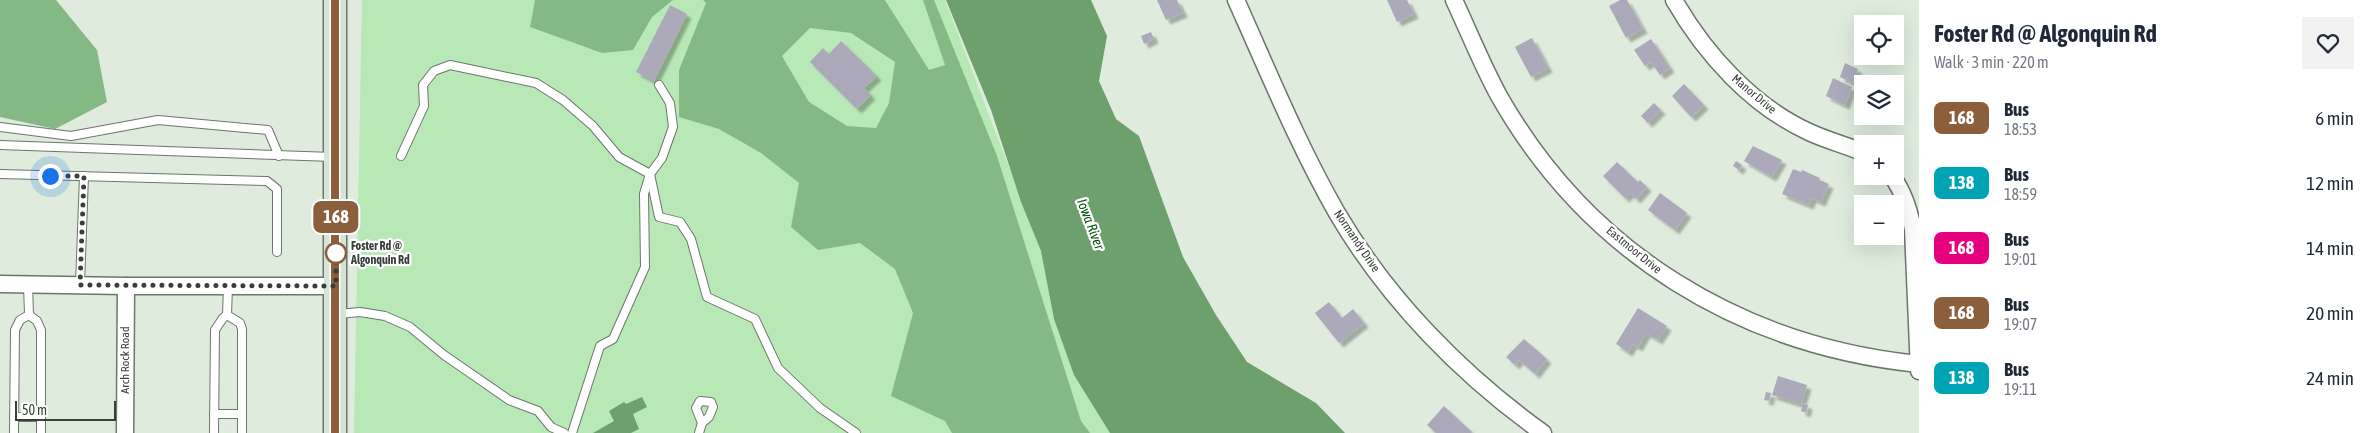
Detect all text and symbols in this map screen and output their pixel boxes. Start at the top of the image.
map controls [1854,15,1904,245]
button: locate [1854,15,1904,65]
button: heart [2302,17,2354,69]
text: Foster Rd @ Algonquin Rd [1934,20,2157,47]
text: Walk · 3 min · 220 m [1934,53,2048,71]
street label: Manor Drive [1729,71,1779,117]
button: layers [1854,75,1904,125]
text: Bus [2004,98,2029,120]
text: 168 [1949,107,1974,128]
text: 6 min [2315,107,2354,129]
text: 18:53 [2004,120,2037,138]
button: + [1854,135,1904,185]
text: Bus [2004,163,2029,185]
your location [38,164,63,189]
text: 138 [1949,172,1974,193]
text: 12 min [2306,172,2354,194]
text: 18:59 [2004,185,2037,203]
button: − [1854,195,1904,245]
water label: Iowa River [1074,196,1108,252]
line badge: 168 [307,201,365,233]
text: 168 [323,206,349,227]
street label: Normandy Drive [1331,207,1383,275]
street label: Eastmoor Drive [1604,224,1664,276]
text: Bus [2004,228,2029,250]
text: 168 [1949,237,1974,258]
text: 14 min [2306,237,2354,259]
place label: Foster Rd @ Algonquin Rd [350,239,410,267]
marker: Foster Rd @ Algonquin Rd [325,242,347,264]
text: 19:01 [2004,250,2037,268]
text: Bus [2004,293,2029,315]
text: 168 [1949,302,1974,323]
text: 20 min [2306,302,2354,324]
text: 19:07 [2004,315,2037,333]
street label: Arch Rock Road [118,326,132,394]
text: Bus [2004,358,2029,380]
text: 138 [1949,367,1974,388]
text: 24 min [2306,367,2354,389]
text: 19:11 [2004,380,2037,398]
scale bar [15,398,116,421]
text: 50 m [22,402,47,418]

